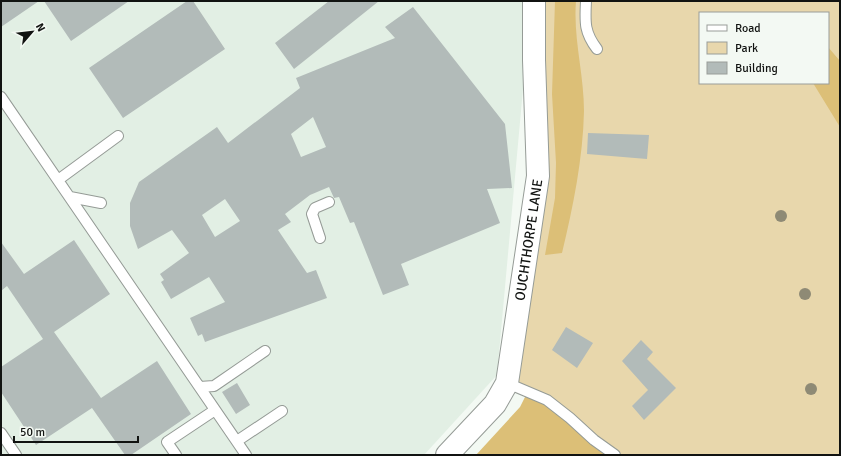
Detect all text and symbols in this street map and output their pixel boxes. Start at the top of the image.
north arrow [12,12,52,52]
legend [699,12,829,84]
text: N [33,21,48,34]
text: Road [735,21,761,36]
text: Park [735,41,758,56]
text: Building [735,61,778,76]
street label: OUCHTHORPE LANE [511,178,546,302]
scale bar [14,418,138,444]
text: 50 m [20,425,45,440]

